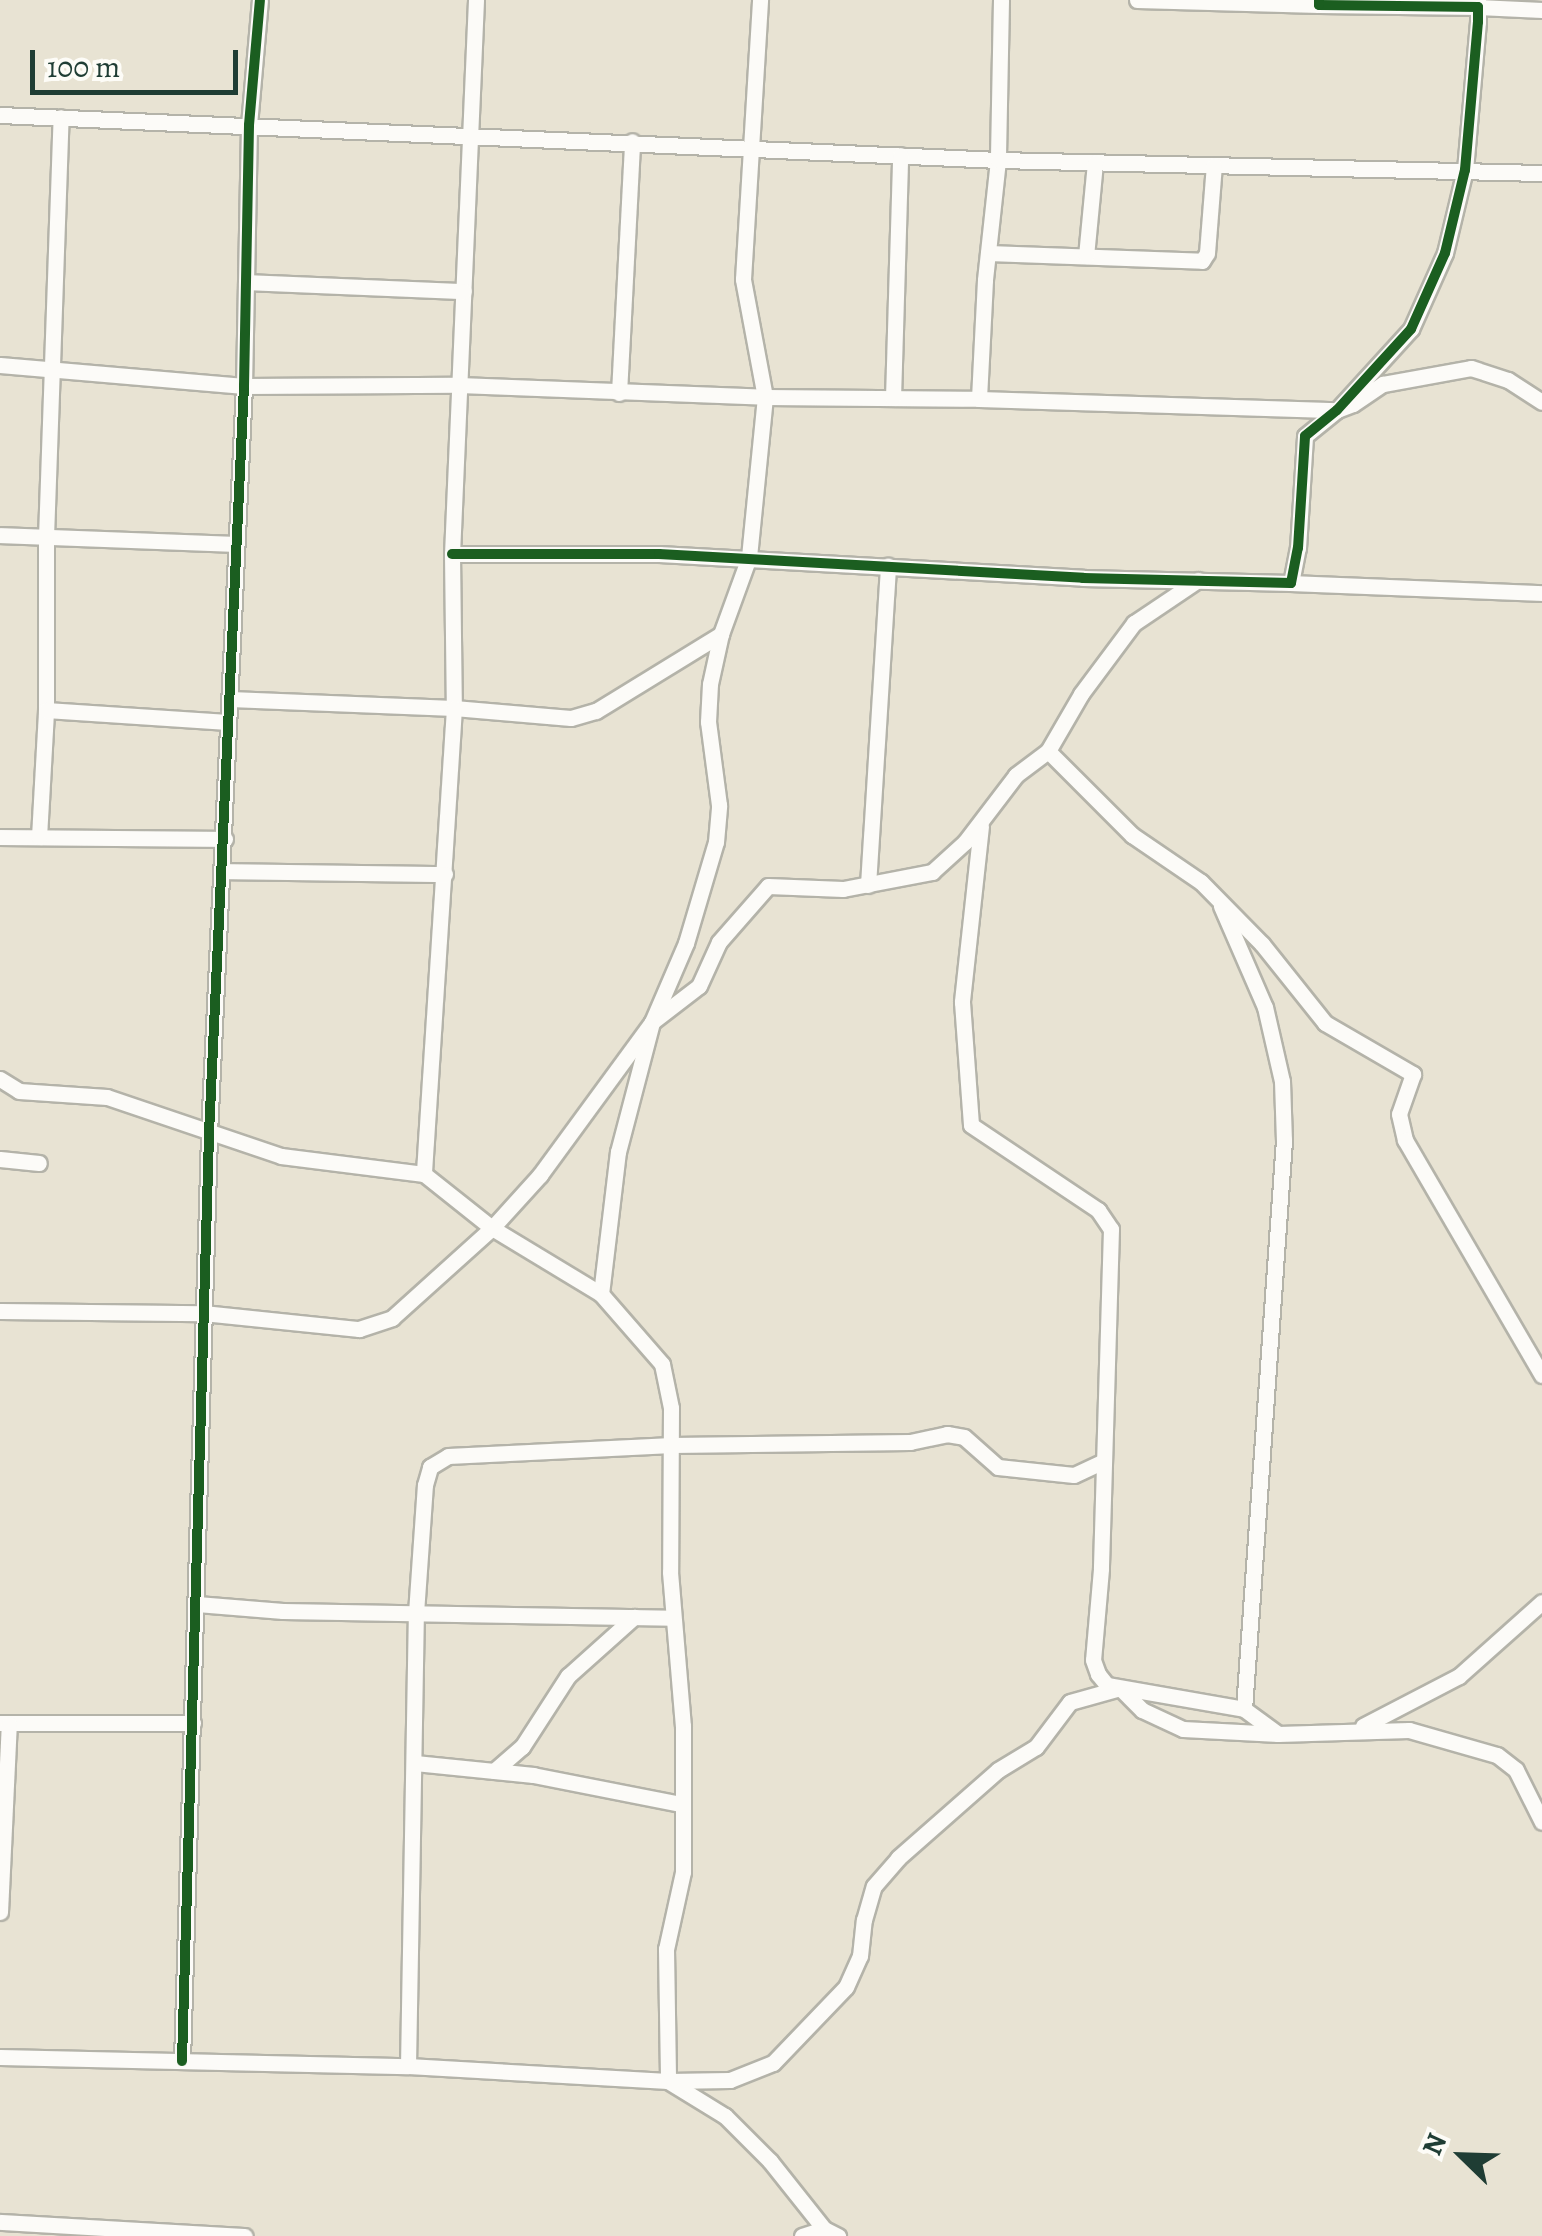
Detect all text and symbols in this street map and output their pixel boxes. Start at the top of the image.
scale bar [35,30,242,92]
text: 100 m [47,47,120,87]
north arrow [1412,2106,1512,2206]
text: N [1413,2127,1456,2161]

